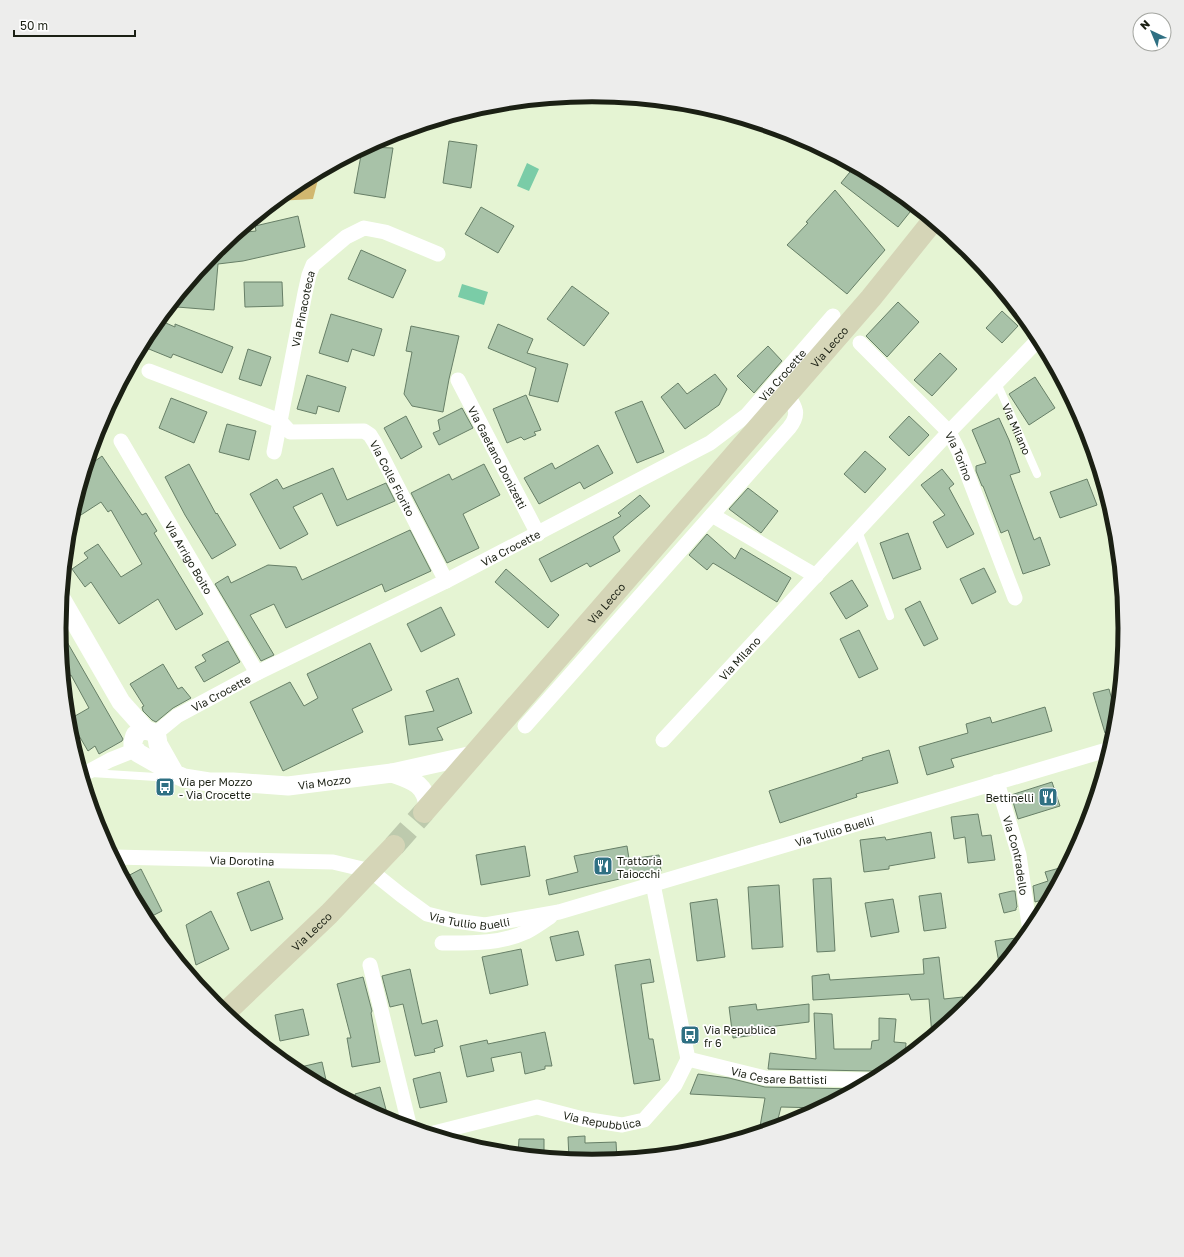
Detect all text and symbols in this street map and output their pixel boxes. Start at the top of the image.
scale bar [14,12,135,38]
north arrow [1132,12,1172,52]
text: N [1137,17,1152,32]
text: 50 m [20,18,48,33]
street label: Via Pinacoteca [288,268,317,348]
street label: Via Lecco [807,323,851,370]
street label: Via Crocette [756,346,808,404]
street label: Via Milano [1000,401,1034,457]
street label: Via Gaetano Donizetti [466,404,530,511]
street label: Via Torino [943,429,976,483]
street label: Via Colle Fiorito [368,438,418,519]
street label: Via Arrigo Boito [163,519,216,597]
street label: Via Crocette [478,527,542,568]
street label: Via Lecco [584,579,627,626]
street label: Via Milano [716,633,763,682]
street label: Via Crocette [189,671,252,714]
street label: Via Mozzo [297,772,352,791]
place label: Via per Mozzo - Via Crocette [179,775,253,801]
bus stop icon: Via per Mozzo - Via Crocette [154,776,176,798]
restaurant icon: Bettinelli [1037,786,1059,808]
place label: Bettinelli [985,791,1034,804]
street label: Via Tullio Buelli [793,813,875,848]
street label: Via Contradello [1001,814,1031,896]
street label: Via Dorotina [209,853,274,867]
place label: Trattoria Taiocchi [617,854,662,880]
restaurant icon: Trattoria Taiocchi [592,855,614,877]
street label: Via Tullio Buelli [428,908,511,932]
street label: Via Lecco [288,909,334,953]
place label: Via Republica fr 6 [704,1023,776,1049]
bus stop icon: Via Republica fr 6 [679,1024,701,1046]
street label: Via Cesare Battisti [730,1063,827,1086]
street label: Via Repubblica [562,1108,642,1132]

